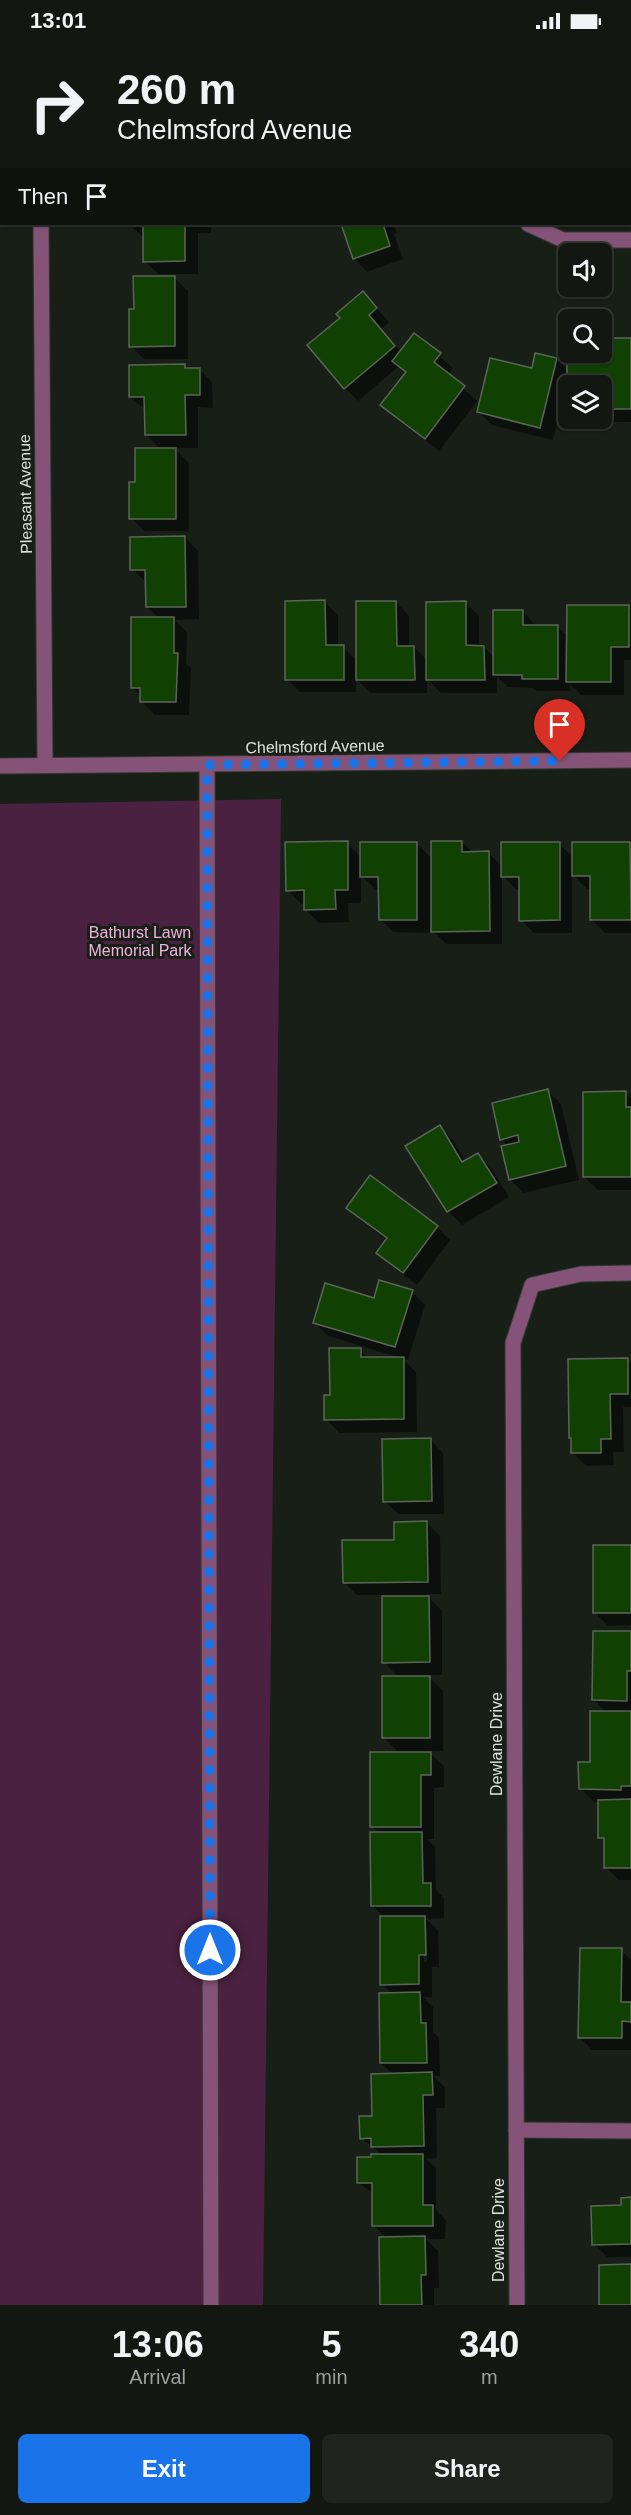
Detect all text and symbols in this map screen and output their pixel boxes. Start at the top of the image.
text: 13:01 [30,8,86,33]
icon: right [18,66,96,144]
text: 260 m [117,66,236,113]
text: Chelmsford Avenue [117,115,352,145]
icon: arrive [80,180,113,213]
text: Then [18,184,68,209]
map controls [558,243,612,429]
button: sound [558,243,612,297]
button: search [558,309,612,363]
button: layers [558,375,612,429]
street label: Pleasant Avenue [16,434,35,554]
pin [534,699,585,761]
icon: arrive [543,708,576,741]
street label: Chelmsford Avenue [245,737,385,756]
park label: Bathurst Lawn Memorial Park [88,924,193,959]
street label: Dewlane Drive [488,1692,505,1796]
position arrow [178,1918,242,1982]
street label: Dewlane Drive [490,2178,507,2282]
text: 13:06 [112,2324,204,2365]
text: 5 [321,2324,341,2365]
text: 340 [459,2324,519,2365]
text: Arrival [129,2366,186,2388]
text: min [315,2366,348,2388]
text: m [481,2366,498,2388]
button: Exit [18,2434,310,2503]
button: Share [322,2434,613,2503]

